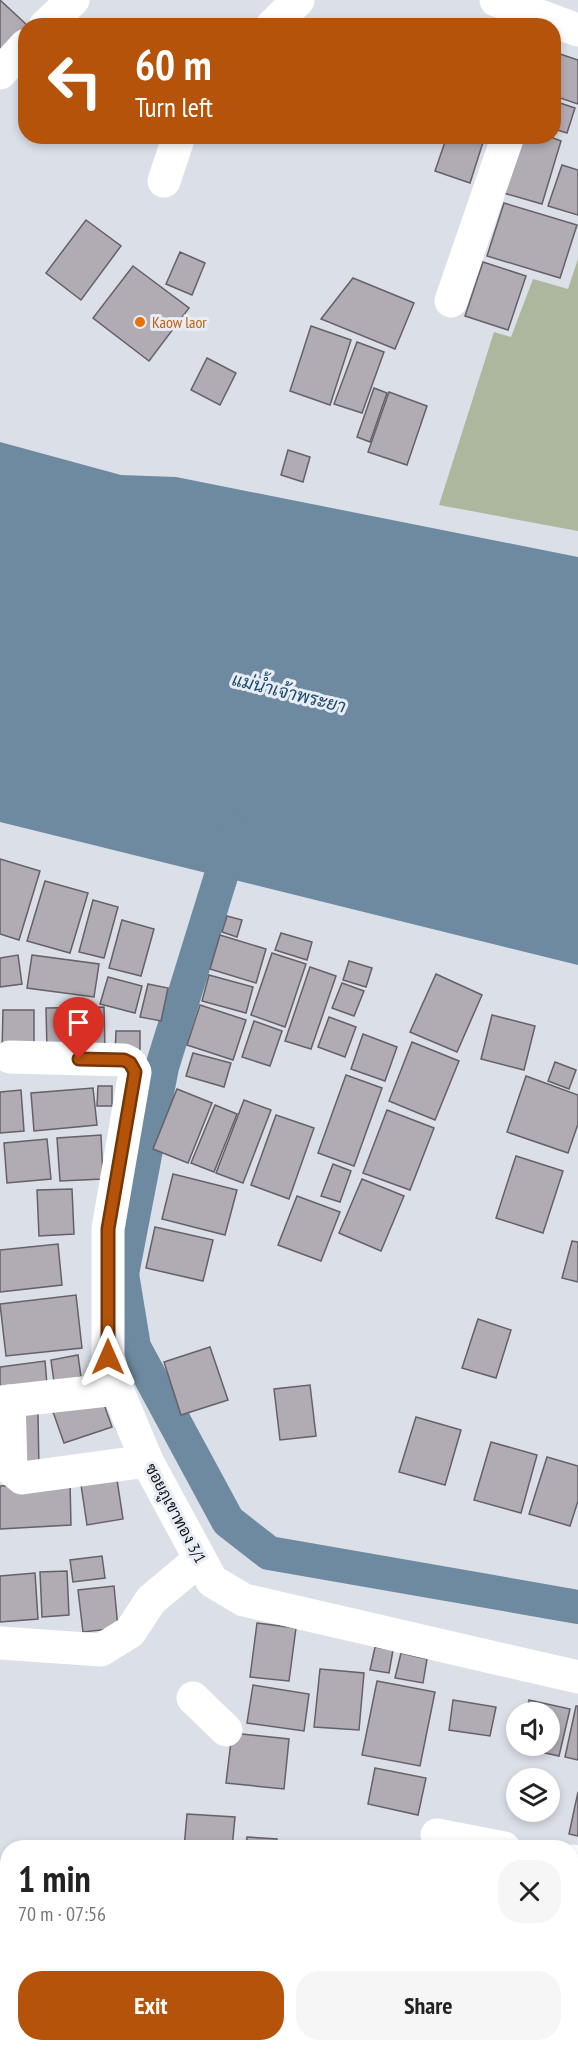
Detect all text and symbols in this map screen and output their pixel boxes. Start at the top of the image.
text: 60 m [135,37,212,92]
icon: left [36,42,114,120]
text: Turn left [135,90,213,124]
place label: Kaow laor [152,312,207,332]
marker: Kaow laor [133,315,147,329]
water label: แม่น้ำเจ้าพระยา [230,663,350,718]
pin [53,997,104,1059]
icon: arrive [62,1006,95,1039]
position arrow [76,1325,140,1389]
street label: ซอยภูเขาทอง 3/1 [140,1460,211,1567]
map controls [506,1702,560,1822]
button: sound [506,1702,560,1756]
button: layers [506,1768,560,1822]
text: 1 min [18,1855,91,1902]
button: close [498,1860,561,1923]
text: 70 m · 07:56 [18,1901,106,1927]
button: Exit [18,1971,284,2040]
button: Share [296,1971,561,2040]

